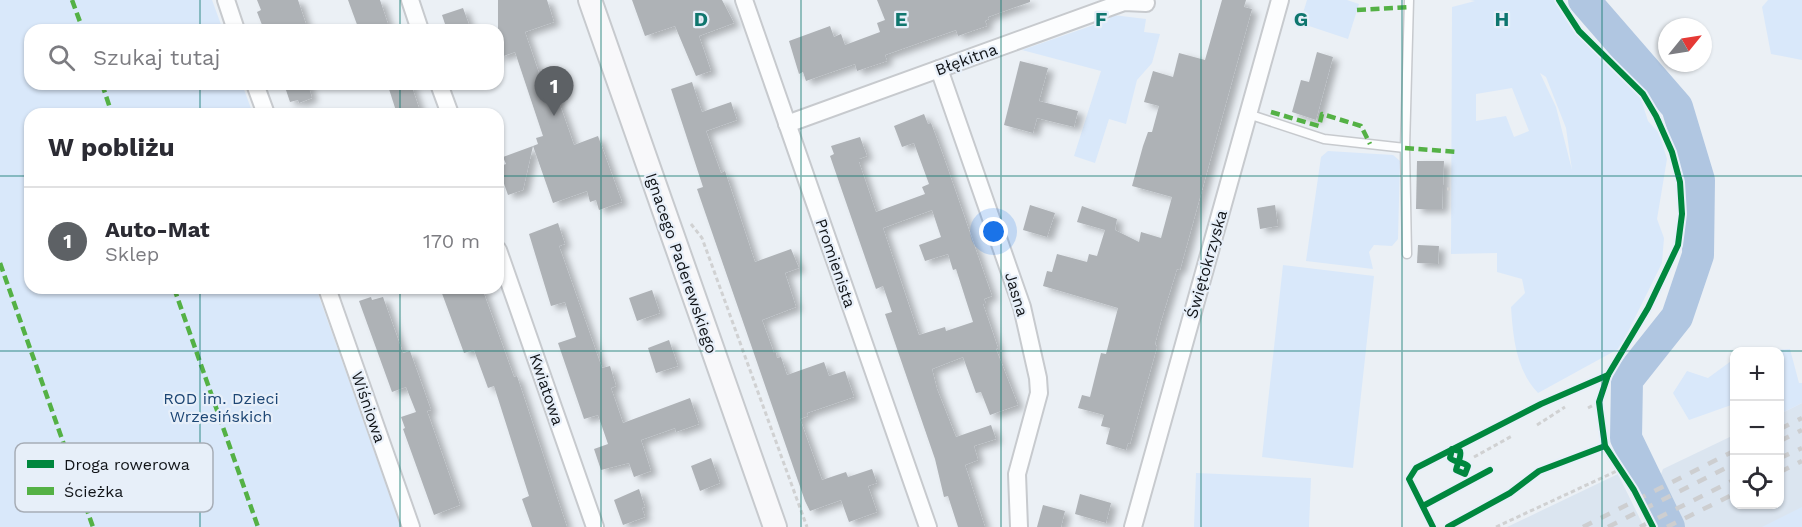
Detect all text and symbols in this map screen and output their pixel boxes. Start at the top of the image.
text: D [694,7,708,31]
text: E [895,7,907,31]
text: F [1095,7,1107,31]
text: G [1294,7,1308,31]
text: H [1495,7,1509,31]
north arrow [1658,18,1712,72]
search box [24,24,504,90]
street label: Błękitna [933,39,1000,79]
icon: search [45,41,78,74]
text: Szukaj tutaj [93,45,220,70]
pin: 1 [534,66,574,116]
text: W pobliżu [48,132,175,162]
street label: Ignacego Paderewskiego [642,170,721,356]
street label: Świętokrzyska [1182,208,1231,320]
street label: Promienista [811,216,860,310]
text: Auto-Mat [105,217,210,242]
your location [979,217,1008,246]
text: 1 [63,229,72,253]
text: 170 m [423,229,480,253]
text: Sklep [105,242,159,266]
street label: Jasna [1001,270,1032,319]
map controls [1730,347,1784,509]
button: + [1730,347,1784,401]
street label: Kwiatowa [525,351,568,427]
street label: Wiśniowa [348,369,390,445]
park label: ROD im. Dzieci Wrzesińskich [163,389,279,426]
button: − [1730,401,1784,455]
legend [15,443,213,512]
text: Droga rowerowa [64,455,190,474]
button: locate [1730,455,1784,509]
text: Ścieżka [64,482,123,501]

